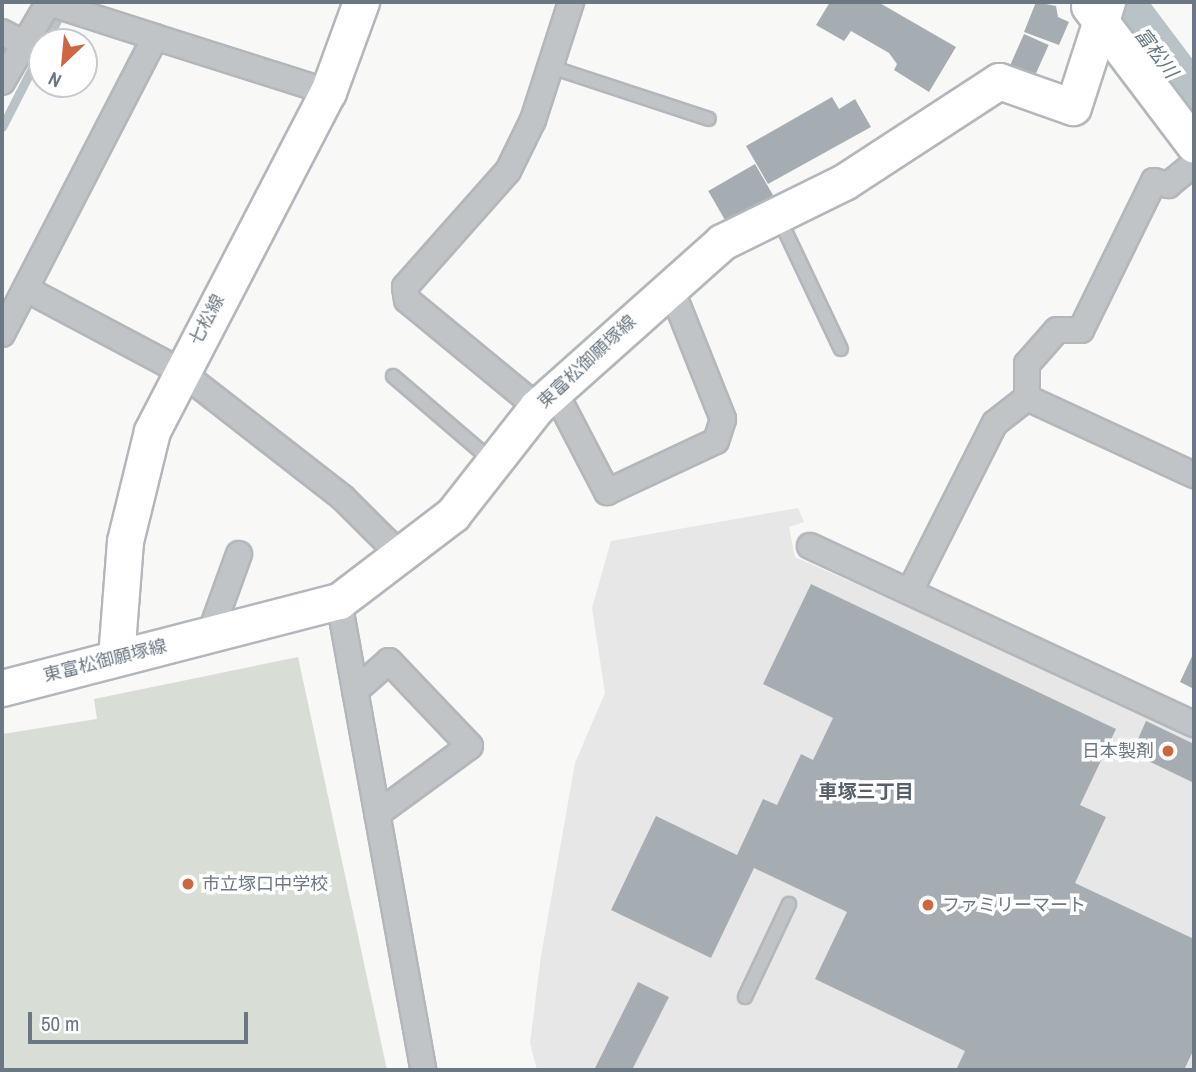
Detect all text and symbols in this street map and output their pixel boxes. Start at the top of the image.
water label: 富松川 [1130,23,1182,83]
north arrow [28,28,98,98]
text: N [44,66,65,94]
street label: 七松線 [185,291,229,349]
street label: 東富松御願塚線 [534,311,640,413]
street label: 東富松御願塚線 [41,635,169,687]
place label: 日本製剤 [1082,740,1154,762]
marker: 日本製剤 [1160,743,1176,759]
district label: 車塚三丁目 [819,781,913,803]
place label: 市立塚口中学校 [202,873,328,895]
marker: 市立塚口中学校 [180,876,196,892]
place label: ファミリーマート [942,894,1086,916]
marker: ファミリーマート [920,897,936,913]
scale bar [32,998,252,1042]
text: 50 m [41,1009,79,1038]

